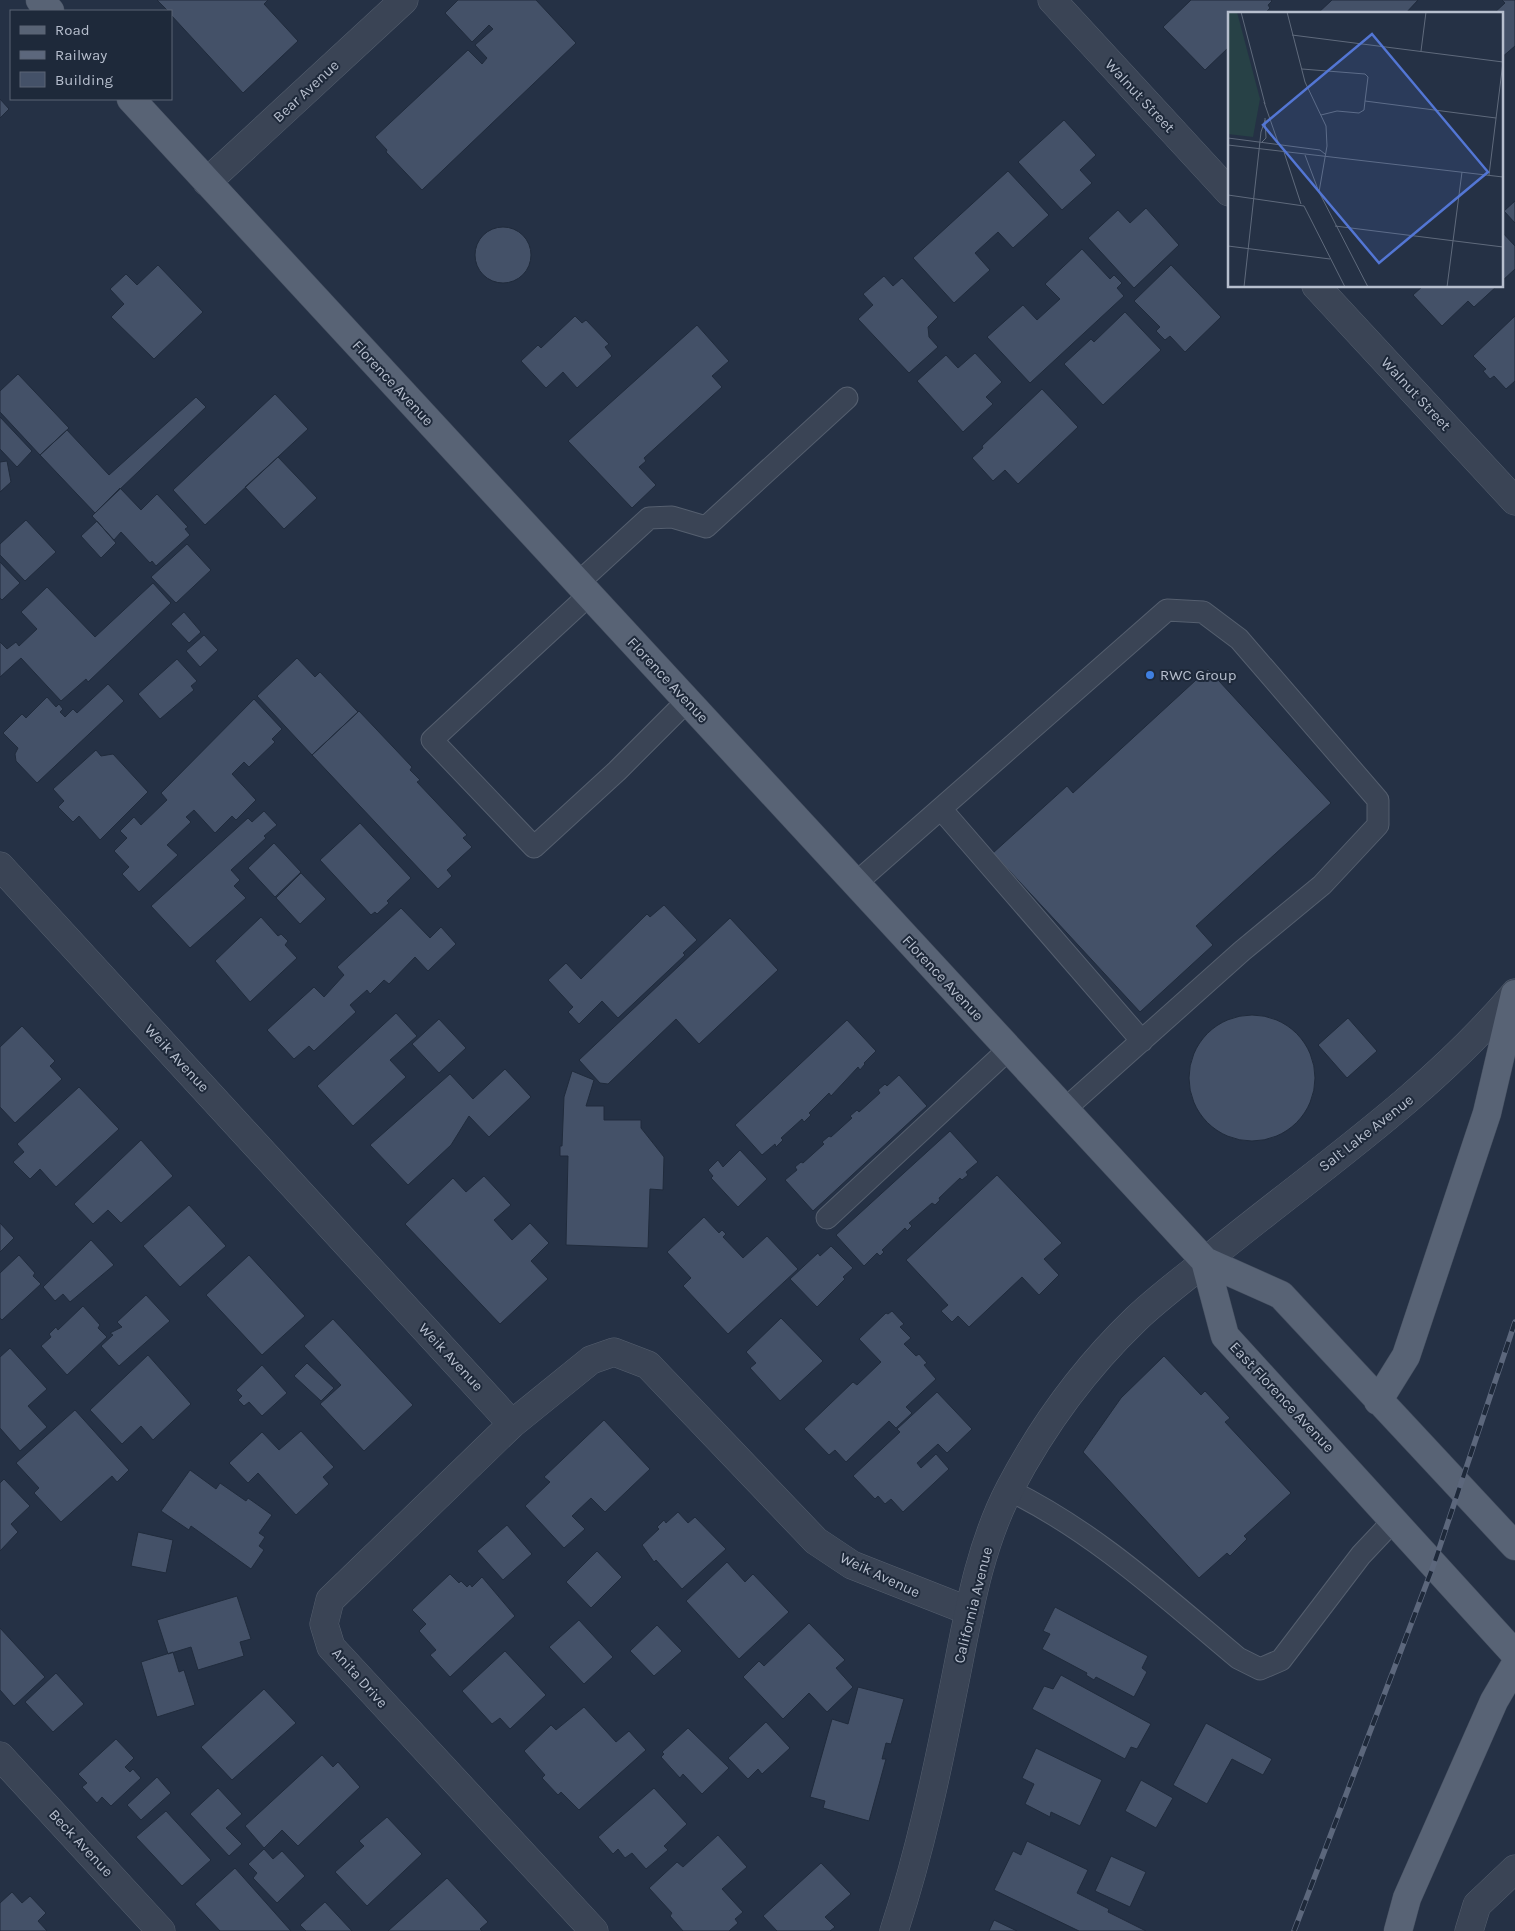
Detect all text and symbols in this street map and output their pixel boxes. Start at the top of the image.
legend [10,10,172,100]
inset map [1228,12,1502,288]
text: Road [55,21,90,39]
text: Railway [55,46,107,64]
street label: Bear Avenue [269,56,343,126]
street label: Walnut Street [1101,56,1179,137]
text: Building [55,71,113,89]
street label: Florence Avenue [349,336,437,430]
street label: Walnut Street [1377,354,1455,435]
street label: Florence Avenue [624,633,712,727]
place label: RWC Group [1160,666,1236,684]
marker: RWC Group [1144,669,1156,681]
street label: Florence Avenue [899,931,987,1025]
street label: Weik Avenue [141,1020,213,1096]
street label: Salt Lake Avenue [1315,1090,1417,1176]
street label: Weik Avenue [415,1319,487,1395]
street label: East Florence Avenue [1226,1338,1338,1456]
street label: California Avenue [950,1545,996,1665]
street label: Weik Avenue [837,1549,923,1601]
street label: Anita Drive [328,1644,392,1712]
street label: Beck Avenue [45,1805,117,1881]

